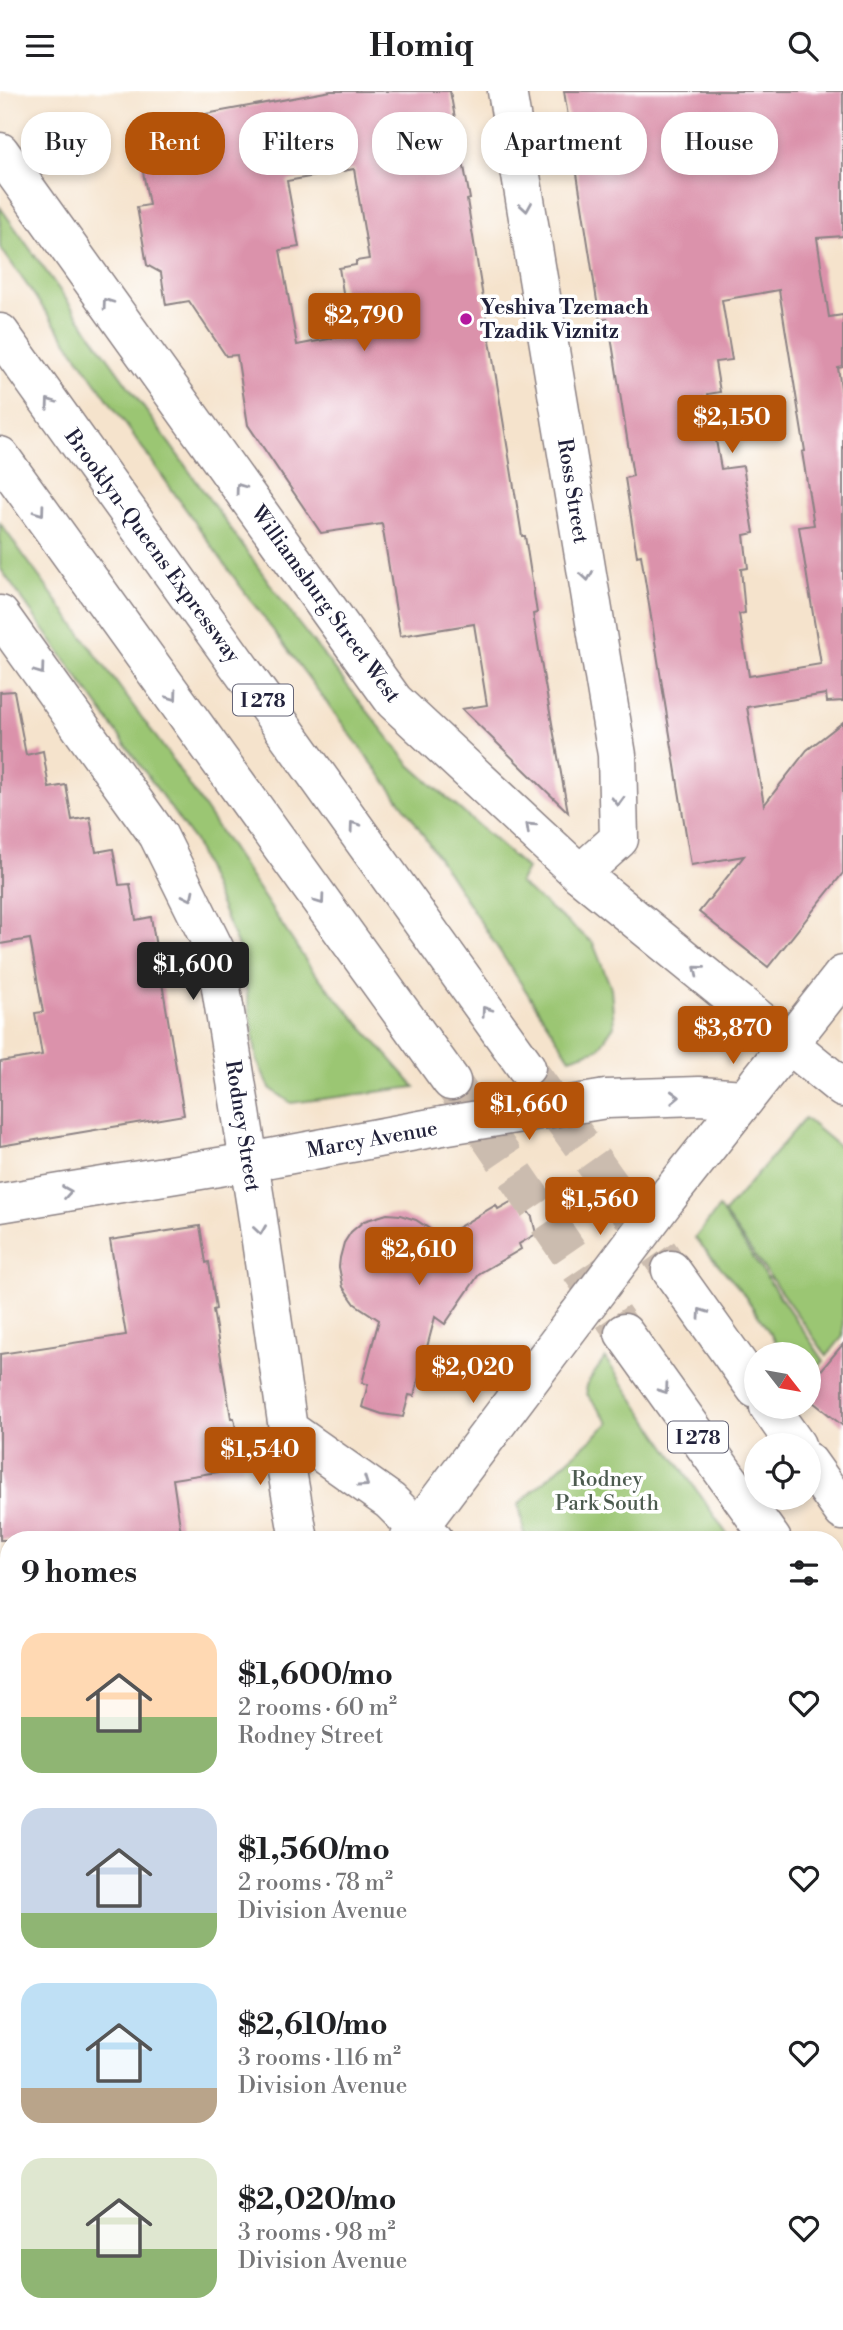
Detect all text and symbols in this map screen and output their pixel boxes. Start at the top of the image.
text: Homiq [369,26,474,66]
icon: menu [21,27,59,65]
icon: search [784,27,822,65]
chip: Buy [21,112,111,175]
chip: Rent [125,112,225,175]
chip: Filters [239,112,358,175]
chip: New [372,112,467,175]
chip: Apartment [481,112,647,175]
chip: House [661,112,778,175]
one-way arrow [518,201,533,213]
pin: $2,790 [307,293,421,353]
place label: Yeshiva Tzemach Tzadik Viznitz [480,295,649,345]
one-way arrow [103,298,115,311]
text: $2,790 [324,302,404,330]
marker: Yeshiva Tzemach Tzadik Viznitz [458,311,474,327]
pin: $2,150 [675,395,789,455]
one-way arrow [46,398,58,411]
text: $2,150 [693,404,771,432]
street label: Brooklyn-Queens Expressway [58,424,246,669]
street label: Ross Street [551,437,593,546]
one-way arrow [236,483,249,496]
street label: Williamsburg Street West [244,500,406,709]
one-way arrow [32,503,44,516]
one-way arrow [579,570,594,582]
one-way arrow [32,662,44,675]
road number: I 278 [233,685,293,715]
one-way arrow [165,688,177,701]
one-way arrow [611,796,626,807]
one-way arrow [349,822,362,834]
one-way arrow [525,823,538,836]
one-way arrow [180,889,194,901]
one-way arrow [312,892,325,905]
pin: $1,600 [136,943,250,1002]
text: $1,600 [153,951,233,979]
one-way arrow [693,965,705,978]
one-way arrow [482,1006,494,1019]
pin: $3,870 [676,1007,790,1066]
text: $3,870 [694,1015,772,1043]
street label: Rodney Street [219,1059,265,1194]
pin: $1,660 [472,1083,586,1142]
one-way arrow [669,1089,680,1104]
text: $1,660 [490,1091,568,1119]
street label: Marcy Avenue [305,1116,440,1164]
pin: $1,560 [543,1177,657,1237]
one-way arrow [61,1185,73,1200]
text: $1,560 [561,1186,639,1214]
one-way arrow [252,1224,267,1236]
pin: $2,610 [362,1227,476,1287]
text: $2,610 [381,1236,457,1264]
one-way arrow [698,1308,710,1321]
north arrow [744,1342,821,1419]
map controls [744,1342,821,1510]
pin: $2,020 [416,1345,530,1405]
text: $2,020 [432,1354,514,1382]
one-way arrow [656,1381,668,1394]
road number: I 278 [668,1421,728,1453]
pin: $1,540 [203,1427,317,1487]
button: locate [744,1433,821,1510]
text: $1,540 [221,1436,299,1464]
park label: Rodney Park South [555,1467,659,1517]
one-way arrow [356,1475,369,1487]
text: 9 homes [21,1554,137,1592]
icon: filters [785,1554,823,1592]
text: $1,600/mo [238,1656,393,1694]
icon: home [77,1661,161,1745]
icon: heart [785,1684,823,1722]
text: 2 rooms · 60 m² [238,1694,397,1722]
text: Rodney Street [238,1722,383,1750]
text: $1,560/mo [238,1831,390,1869]
icon: home [77,1836,161,1920]
icon: heart [785,1859,823,1897]
text: 2 rooms · 78 m² [238,1869,393,1897]
text: Division Avenue [238,1897,407,1925]
text: $2,610/mo [238,2006,388,2044]
icon: home [77,2011,161,2095]
icon: heart [785,2034,823,2072]
text: 3 rooms · 116 m² [238,2044,401,2072]
text: Division Avenue [238,2072,407,2100]
text: $2,020/mo [238,2181,397,2219]
icon: home [77,2186,161,2270]
icon: heart [785,2209,823,2247]
text: 3 rooms · 98 m² [238,2219,395,2247]
text: Division Avenue [238,2247,407,2275]

